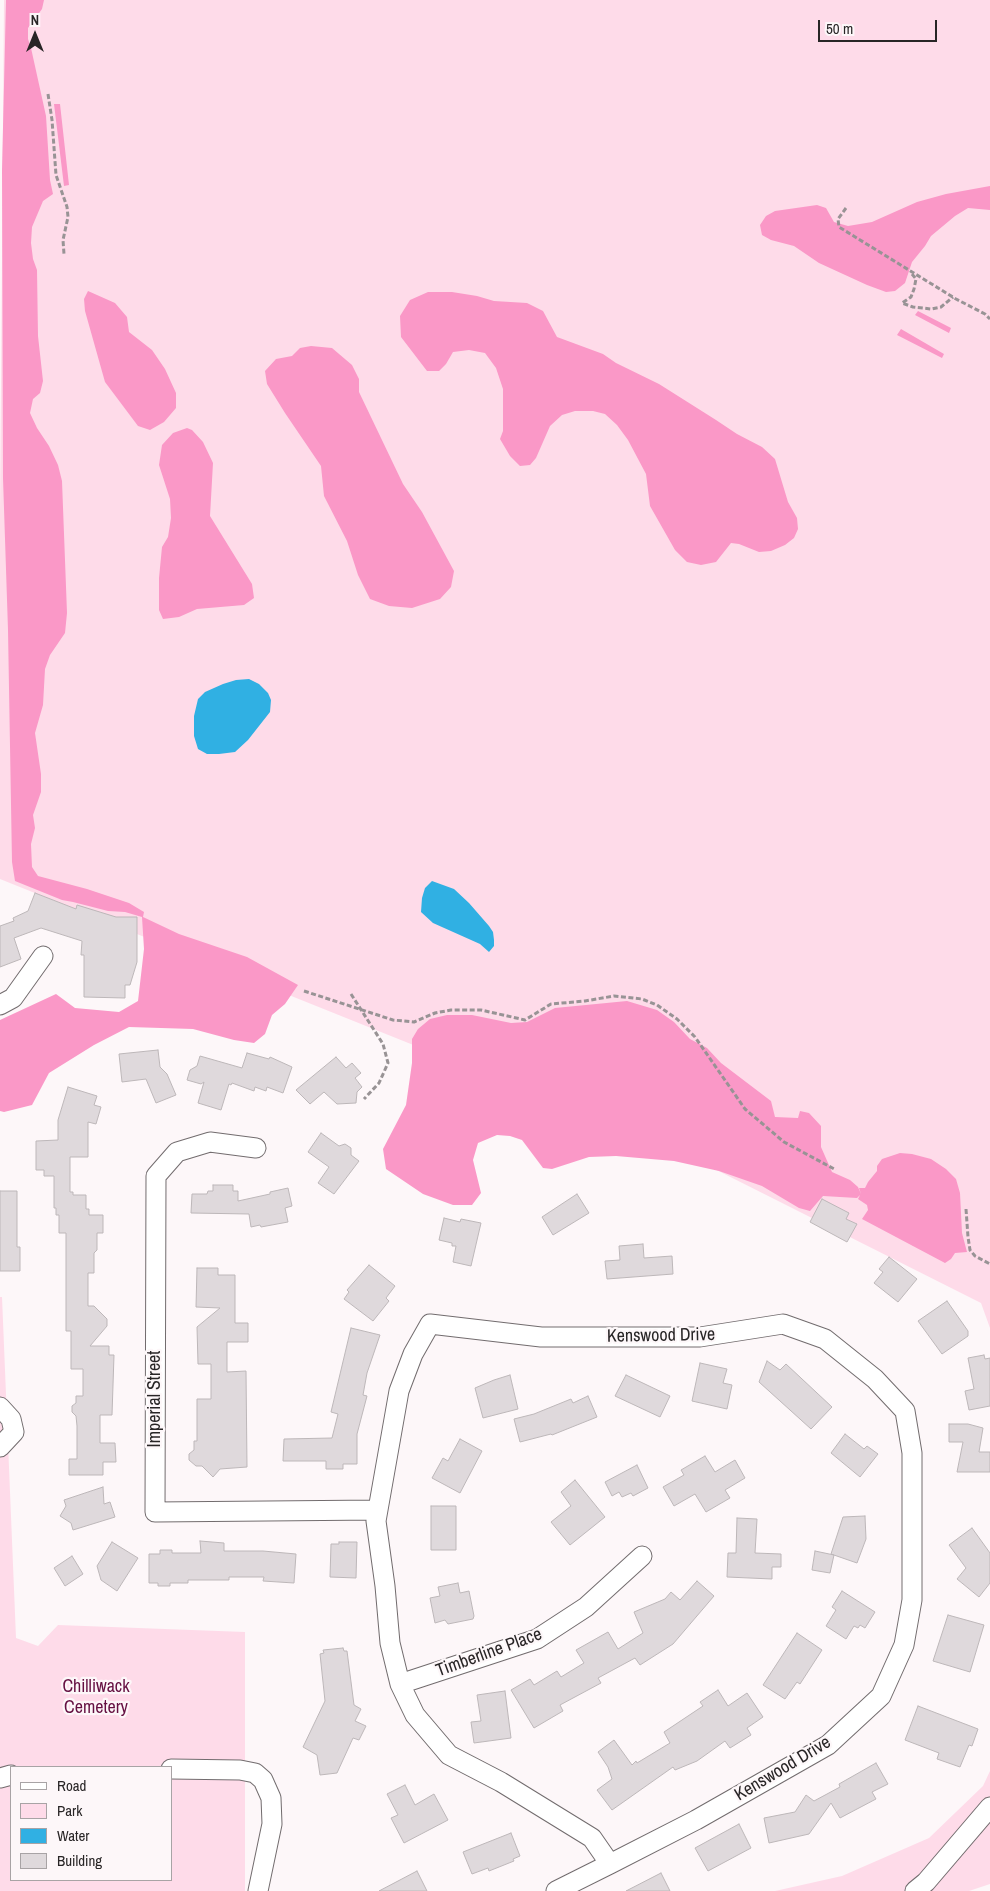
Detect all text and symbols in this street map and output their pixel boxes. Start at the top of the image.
north arrow [10,10,60,60]
scale bar [820,10,939,42]
text: N [31,11,39,29]
text: 50 m [826,18,853,39]
street label: Kenswood Drive [607,1324,715,1348]
street label: Imperial Street [144,1351,166,1447]
street label: Timberline Place [433,1624,545,1682]
park label: Chilliwack Cemetery [62,1676,130,1718]
street label: Kenswood Drive [731,1732,835,1806]
legend [10,1766,172,1881]
text: Road [57,1775,86,1796]
text: Park [57,1800,82,1821]
text: Water [57,1825,89,1846]
text: Building [57,1850,102,1871]

